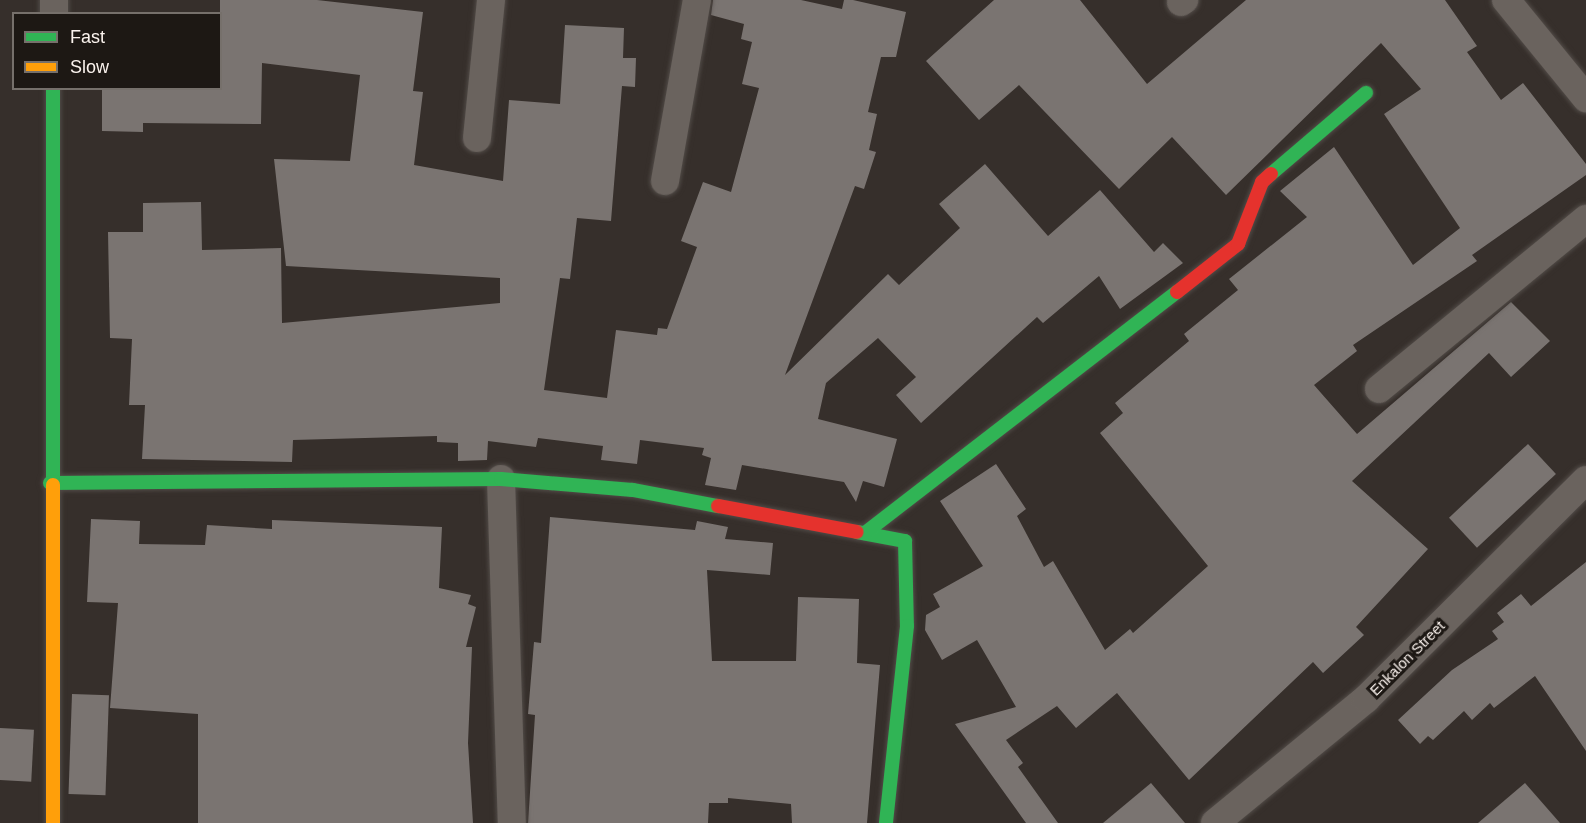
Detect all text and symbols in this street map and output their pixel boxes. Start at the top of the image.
legend [12,12,222,90]
text: Fast [70,27,105,47]
text: Slow [70,57,109,77]
street label: Enkalon Street [1366,617,1448,699]

